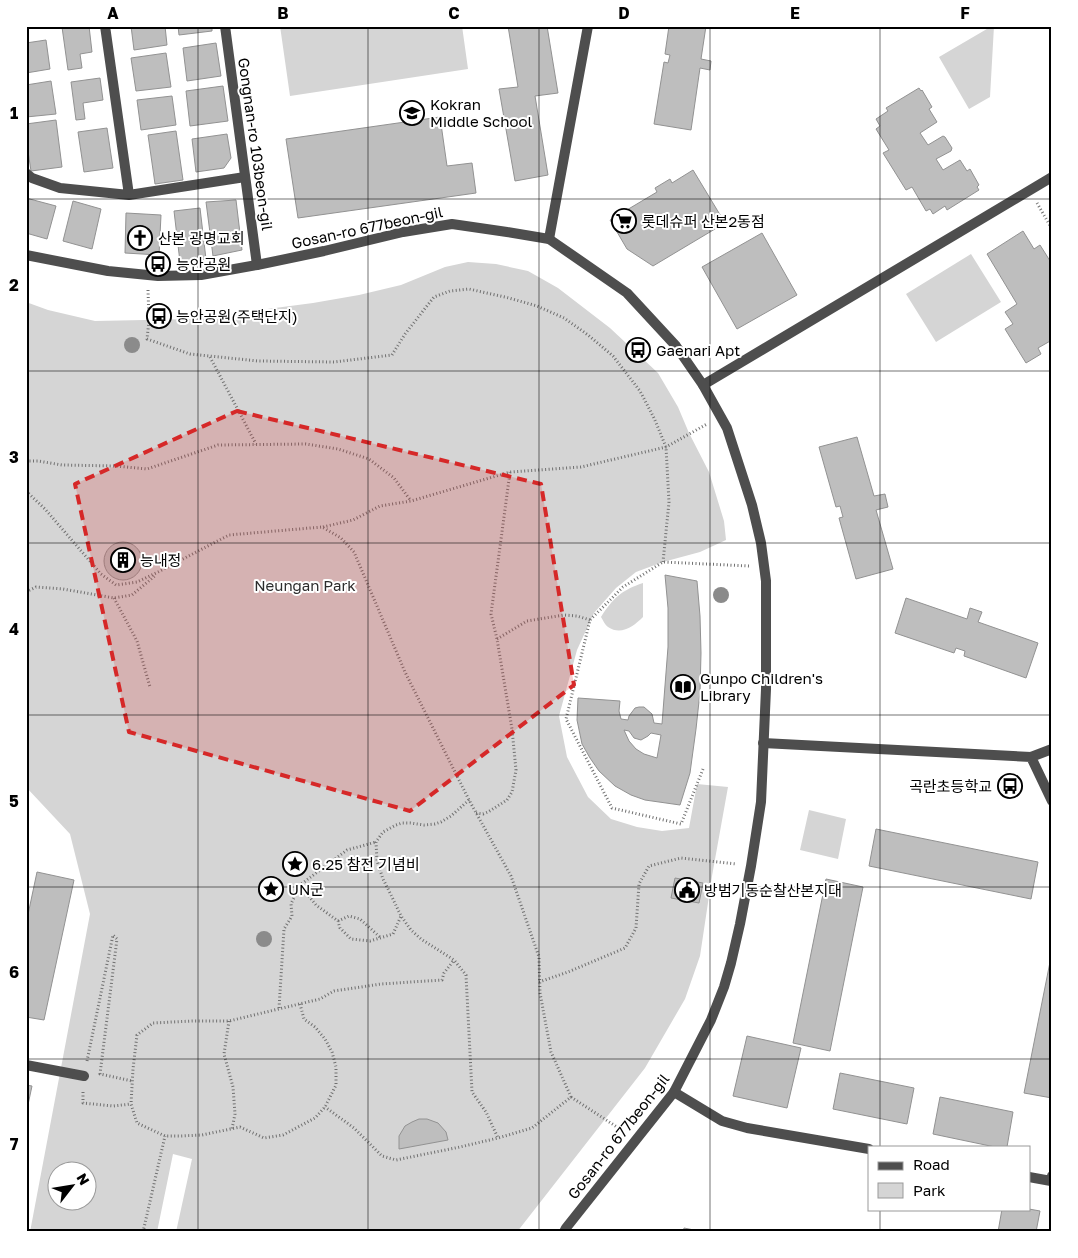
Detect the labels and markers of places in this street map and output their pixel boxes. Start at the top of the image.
place label: Kokran Middle School [430,95,532,130]
school or university icon: Kokran Middle School [399,100,425,126]
supermarket icon: 롯데슈퍼 산본2동점 [611,208,637,234]
place label: 롯데슈퍼 산본2동점 [642,212,765,230]
church icon: 산본 광명교회 [127,225,153,251]
place label: 산본 광명교회 [158,229,245,247]
bus stop icon: 능안공원 [145,251,171,277]
place label: 능안공원 [176,255,231,273]
bus stop icon: 능안공원(주택단지) [146,303,172,329]
place label: 능안공원(주택단지) [176,307,298,325]
bus stop icon: Gaenari Apt [625,337,651,363]
place label: Gaenari Apt [656,341,740,359]
building icon: 능내정 [110,547,136,573]
place label: 능내정 [140,551,181,569]
place label: Gunpo Children's Library [700,669,823,704]
library icon: Gunpo Children's Library [670,674,696,700]
bus stop icon: 곡란초등학교 [997,773,1023,799]
place label: 곡란초등학교 [909,777,992,795]
place icon: 6.25 참전 기념비 [282,851,308,877]
place label: 6.25 참전 기념비 [312,855,419,873]
place icon: UN군 [258,876,284,902]
public building icon: 방범기동순찰산본지대 [674,877,700,903]
place label: UN군 [288,880,324,898]
place label: 방범기동순찰산본지대 [704,881,842,899]

